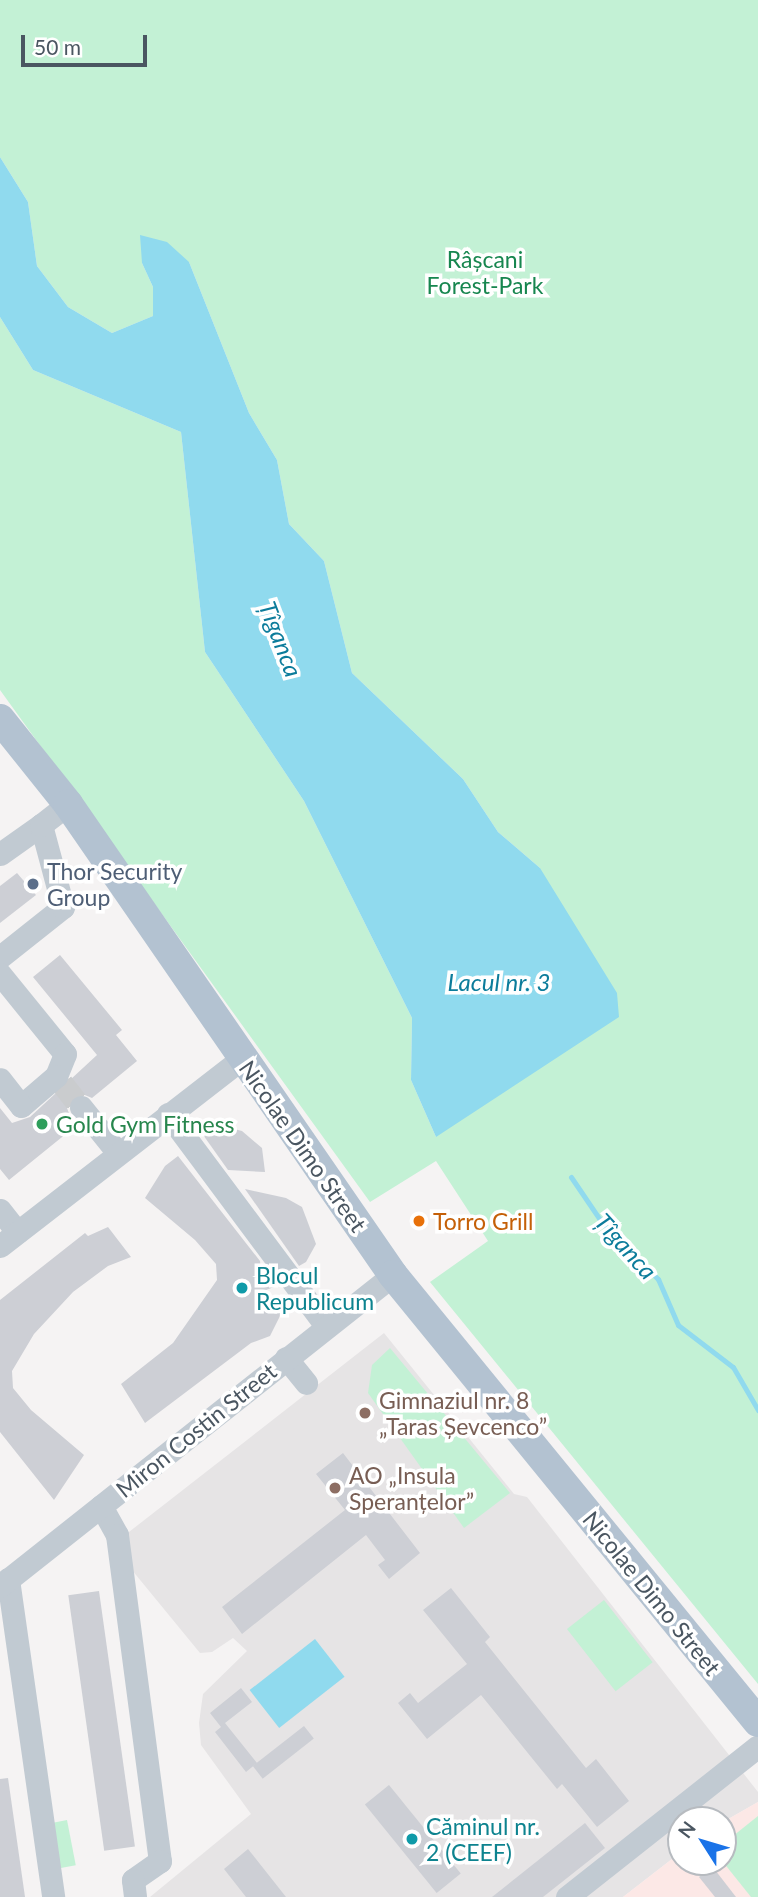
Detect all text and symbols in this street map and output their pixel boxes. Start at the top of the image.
scale bar [24,21,150,65]
text: 50 m [34,34,81,59]
park label: Râșcani Forest-Park [427,245,543,299]
water label: Țîganca [254,597,308,681]
place label: Thor Security Group [47,857,183,911]
marker: Thor Security Group [25,876,41,892]
water label: Lacul nr. 3 [448,968,550,996]
street label: Nicolae Dimo Street [234,1055,372,1237]
place label: Gold Gym Fitness [56,1110,235,1138]
marker: Gold Gym Fitness [34,1116,50,1132]
place label: Torro Grill [433,1207,533,1235]
water label: Țîganca [589,1207,663,1285]
marker: Torro Grill [411,1213,427,1229]
place label: Blocul Republicum [256,1261,374,1315]
marker: Blocul Republicum [234,1280,250,1296]
street label: Miron Costin Street [110,1357,282,1503]
place label: Gimnaziul nr. 8 „Taras Șevcenco” [379,1386,547,1440]
marker: Gimnaziul nr. 8 „Taras Șevcenco” [357,1405,373,1421]
place label: AO „Insula Speranțelor” [349,1461,474,1515]
marker: AO „Insula Speranțelor” [327,1480,343,1496]
street label: Nicolae Dimo Street [577,1506,727,1680]
north arrow [667,1806,737,1876]
place label: Căminul nr. 2 (CEEF) [426,1812,540,1866]
text: N [673,1817,700,1842]
marker: Căminul nr. 2 (CEEF) [404,1831,420,1847]

